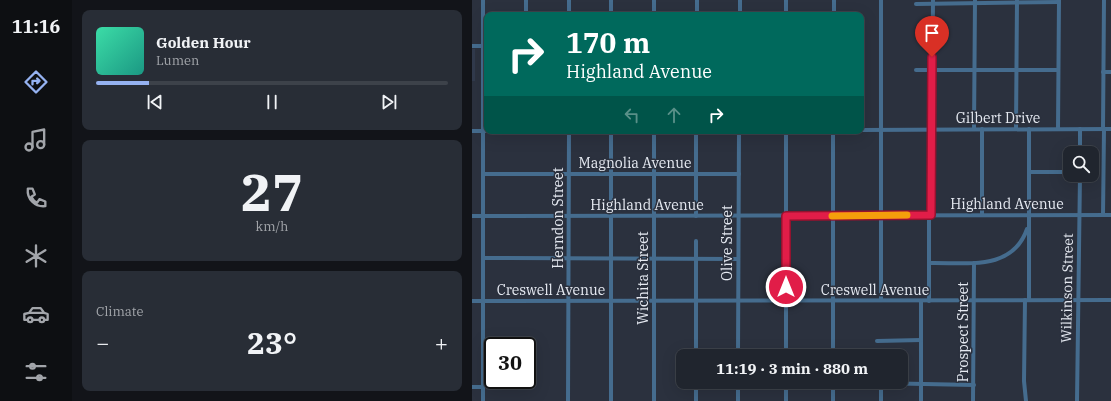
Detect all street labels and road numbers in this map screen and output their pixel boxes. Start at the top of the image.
street label: Gilbert Drive [956,109,1040,127]
street label: Magnolia Avenue [579,154,691,172]
street label: Herndon Street [549,167,567,269]
street label: Highland Avenue [950,195,1064,213]
street label: Highland Avenue [590,196,704,214]
street label: Olive Street [718,205,736,281]
street label: Wichita Street [634,231,652,325]
street label: Wilkinson Street [1057,233,1077,343]
street label: Creswell Avenue [497,281,605,299]
street label: Creswell Avenue [821,281,929,299]
street label: Prospect Street [954,282,972,382]

